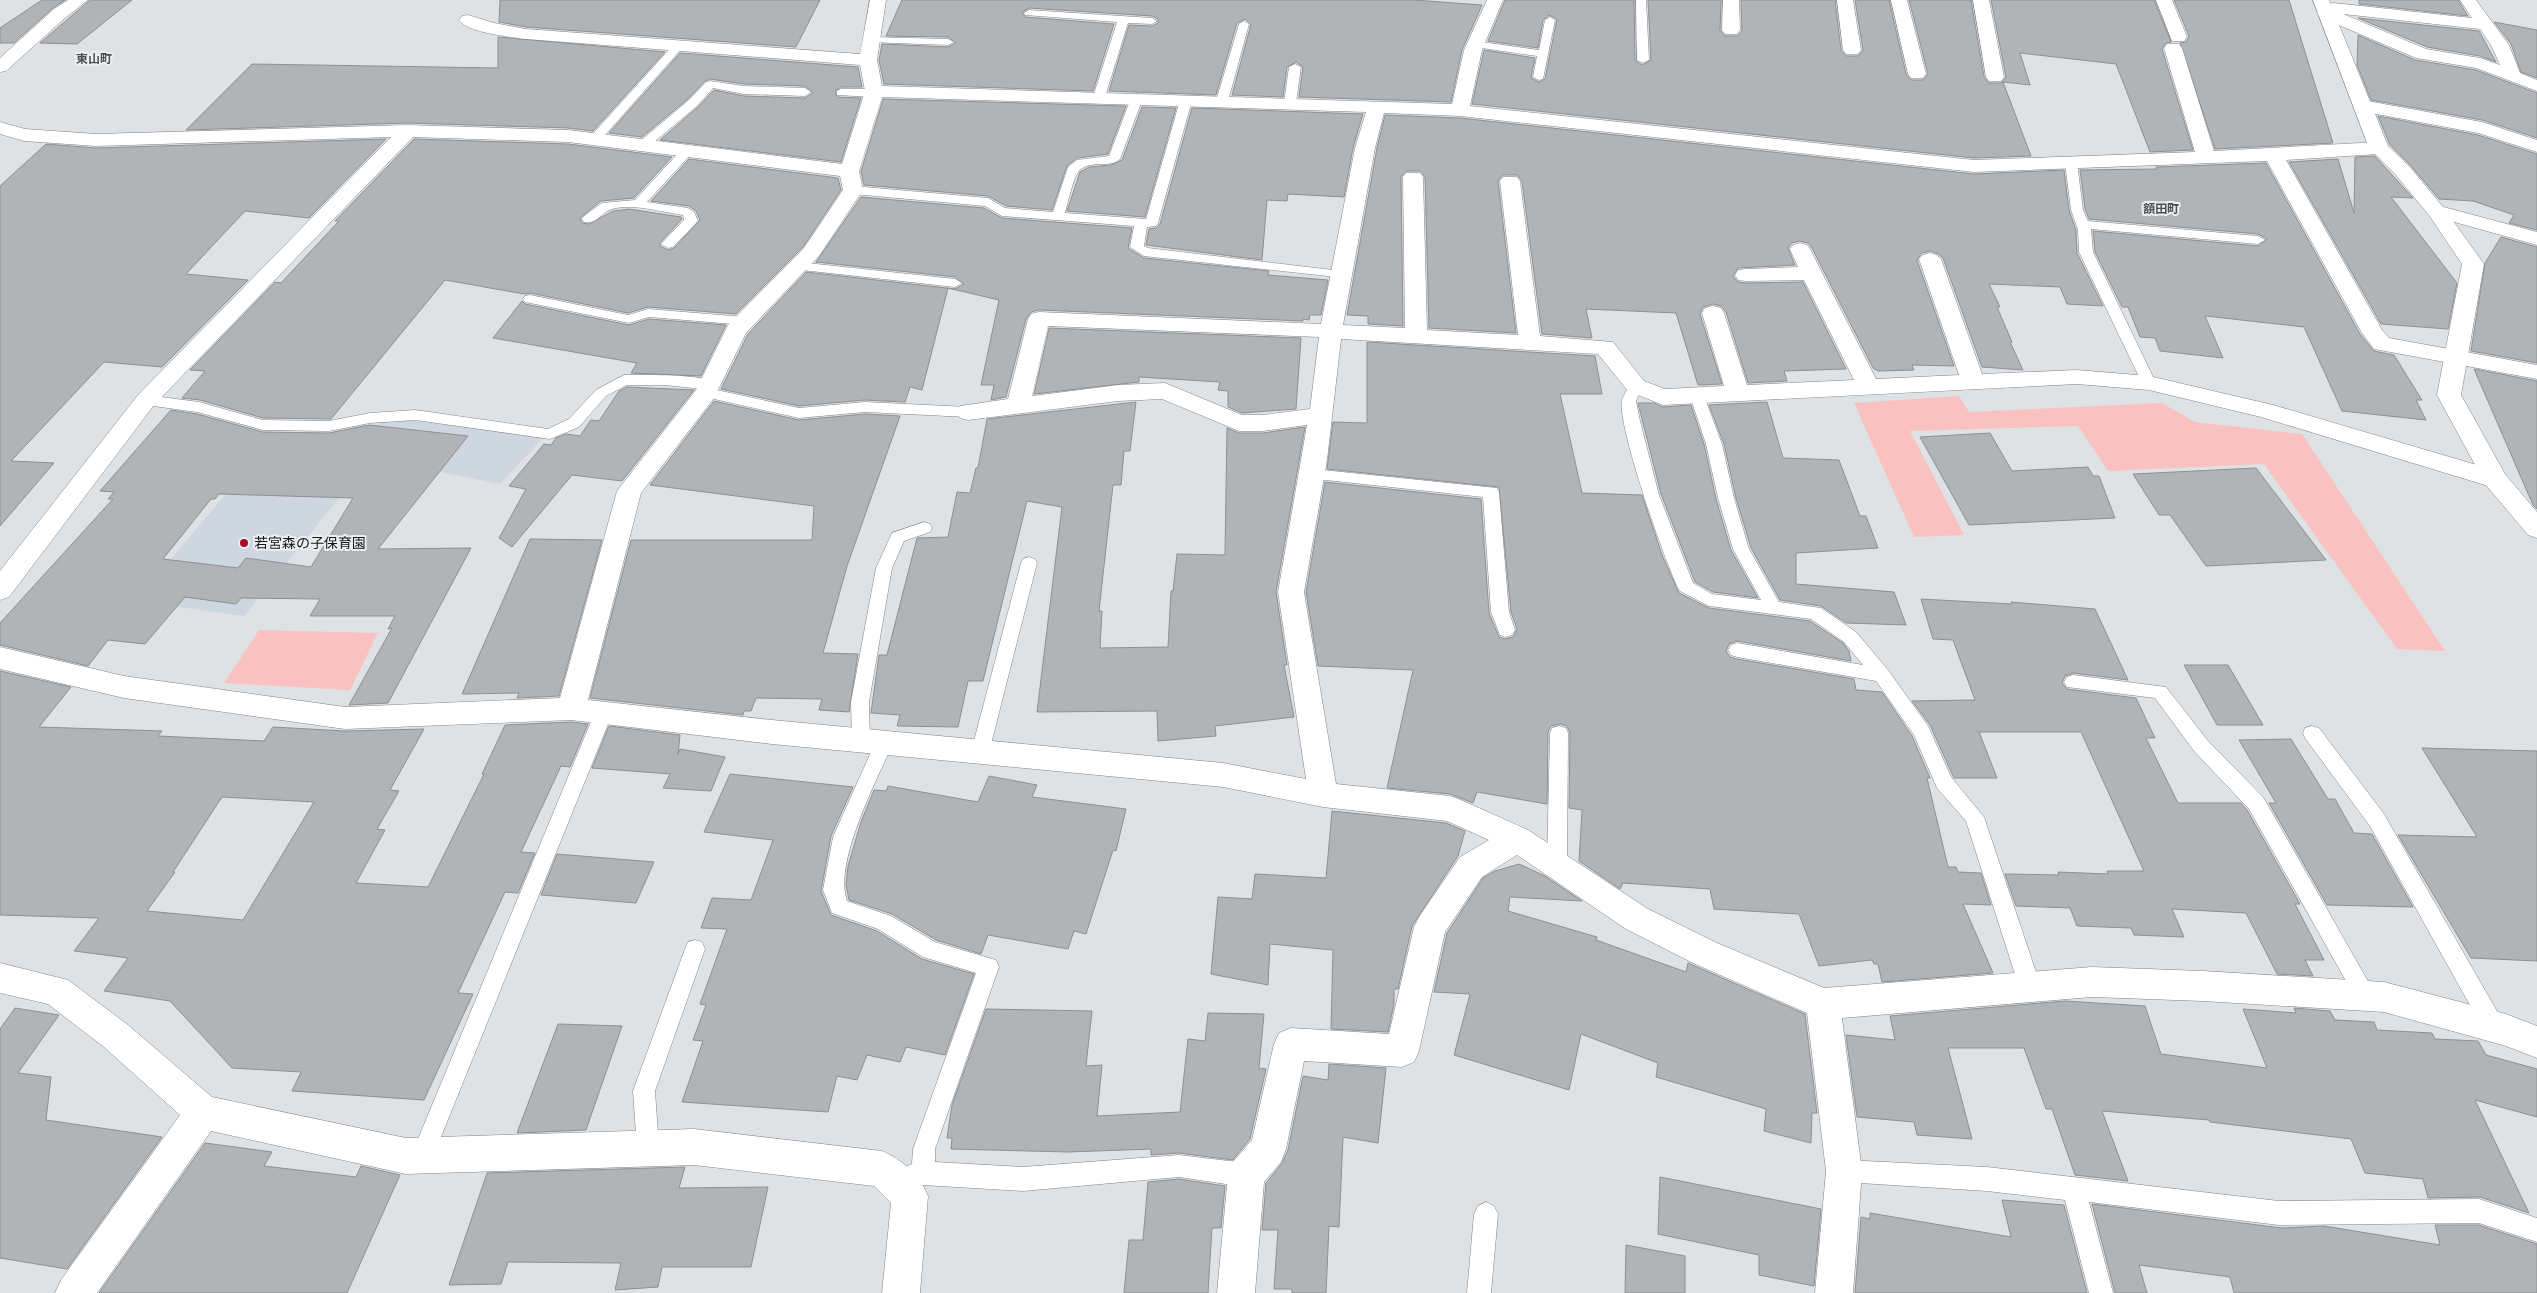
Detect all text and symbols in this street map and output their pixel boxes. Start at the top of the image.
district label: 東山町 [76,51,112,66]
district label: 額田町 [2143,201,2179,216]
place label: 若宮森の子保育園 [254,534,366,552]
marker: 若宮森の子保育園 [238,537,250,549]

